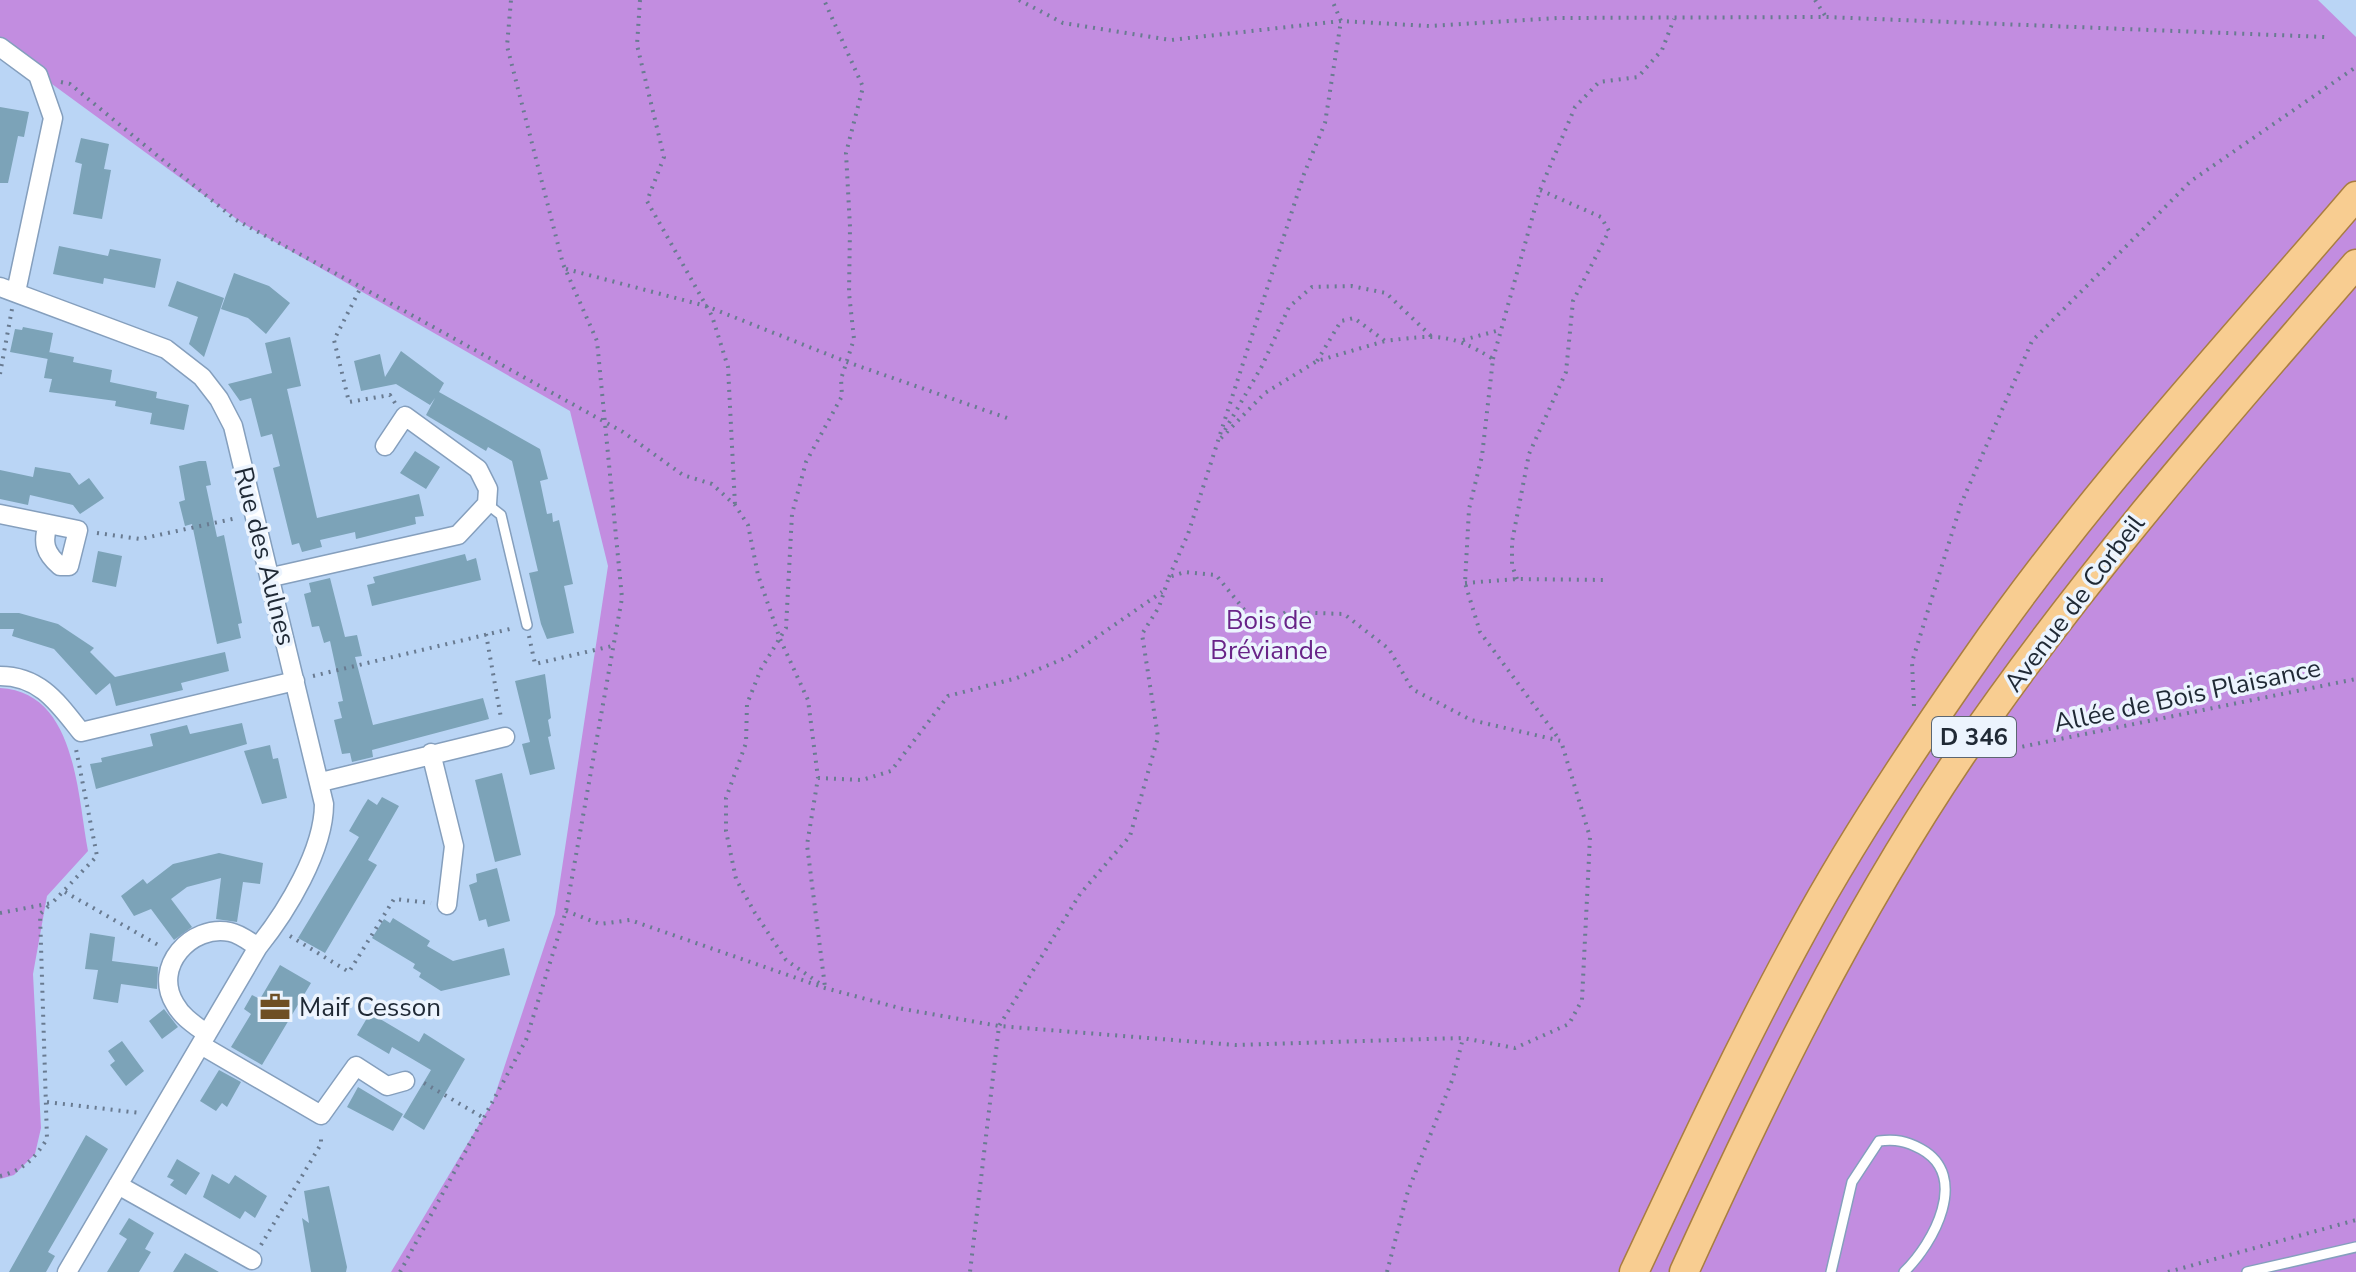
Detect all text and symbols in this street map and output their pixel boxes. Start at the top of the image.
street label: Rue des Aulnes [225,463,304,649]
street label: Avenue de Corbeil [1996,507,2153,699]
park label: Bois de Bréviande [1210,603,1328,668]
street label: Allée de Bois Plaisance [2050,650,2324,741]
road number: D 346 [1932,717,2016,757]
office icon: Maif Cesson [258,990,292,1024]
place label: Maif Cesson [299,990,441,1025]

